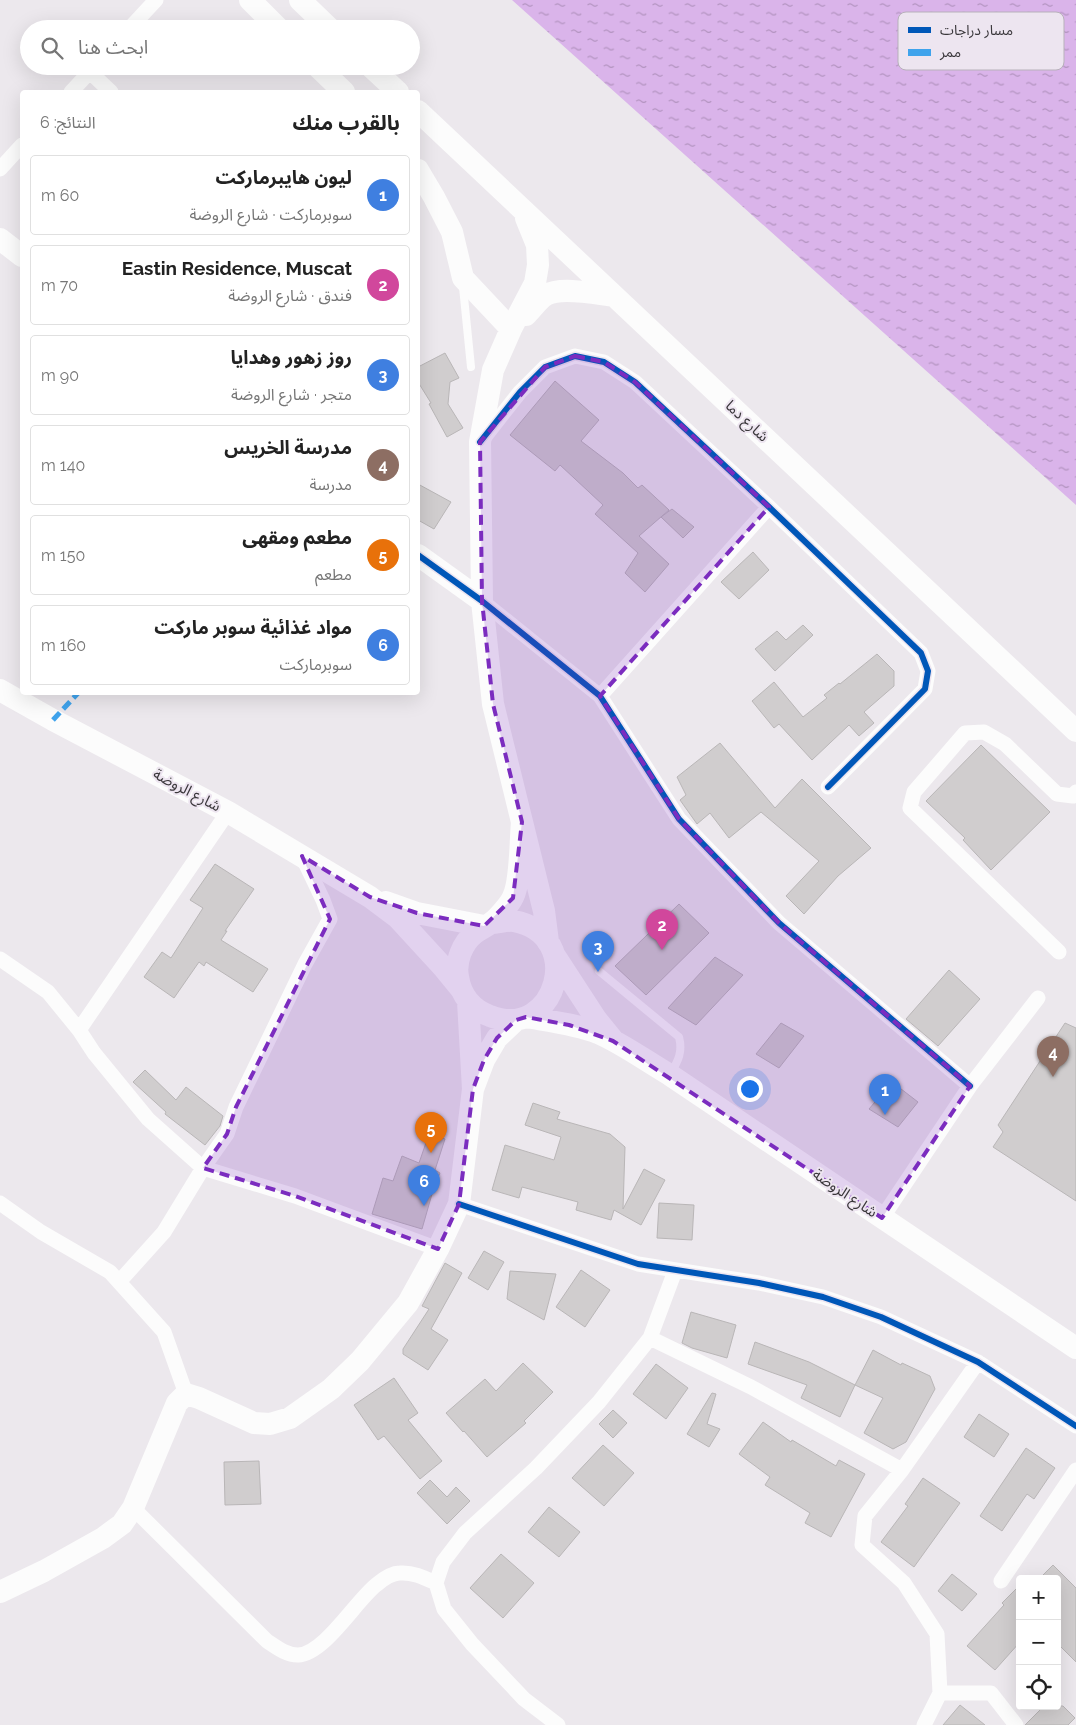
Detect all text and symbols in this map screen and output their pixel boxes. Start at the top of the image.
legend [898,12,1064,70]
search box [20,20,420,75]
text: مسار دراجات [940,22,1013,39]
icon: search [38,34,66,62]
text: ابحث هنا [78,36,148,58]
text: ممر [939,44,961,61]
text: بالقرب منك [293,110,400,135]
text: النتائج: 6 [40,113,96,132]
text: ليون هايبرماركت [215,166,352,188]
text: 60 m [41,186,79,205]
text: 1 [379,186,387,205]
text: سوبرماركت · شارع الروضة [189,205,352,224]
text: Eastin Residence, Muscat [122,257,352,279]
text: 70 m [41,276,78,295]
text: 2 [378,276,388,295]
text: فندق · شارع الروضة [228,286,352,305]
text: روز زهور وهدايا [230,346,352,368]
text: 90 m [41,366,79,385]
text: 3 [379,366,387,385]
text: متجر · شارع الروضة [231,385,352,404]
street label: شارع دما [720,397,772,448]
text: مدرسة الخريس [224,436,352,458]
text: 140 m [41,456,85,475]
text: 4 [378,456,388,475]
text: مدرسة [309,475,352,494]
text: مطعم ومقهى [242,526,352,548]
text: 150 m [41,546,85,565]
text: 5 [379,546,387,565]
text: مطعم [315,565,352,584]
text: مواد غذائية سوبر ماركت [154,616,352,638]
text: 160 m [41,636,86,655]
text: 6 [378,636,388,655]
text: سوبرماركت [280,655,352,674]
street label: شارع الروضة [149,765,224,818]
pin: 2 [646,909,678,950]
pin: 3 [582,931,614,972]
pin: 4 [1037,1036,1069,1077]
pin: 1 [869,1074,901,1115]
your location [737,1076,763,1102]
pin: 5 [415,1112,447,1153]
pin: 6 [408,1165,440,1206]
street label: شارع الروضة [808,1165,881,1224]
map controls [1016,1575,1061,1710]
button: + [1016,1575,1061,1620]
button: − [1016,1620,1061,1665]
button: locate [1016,1665,1061,1710]

